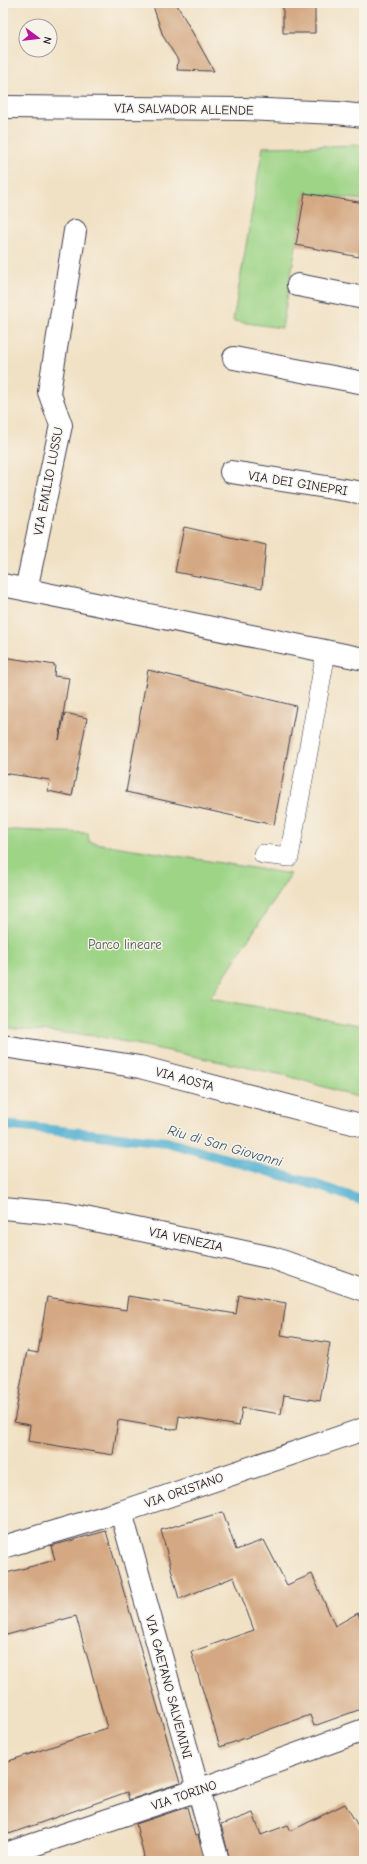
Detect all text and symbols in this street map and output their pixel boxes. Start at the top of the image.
north arrow [18,18,58,58]
text: N [40,35,54,46]
street label: VIA SALVADOR ALLENDE [114,100,254,118]
street label: VIA EMILIO LUSSU [30,426,66,536]
street label: VIA DEI GINEPRI [247,468,349,498]
park label: Parco lineare [88,937,162,952]
street label: VIA AOSTA [154,1064,216,1094]
water label: Riu di San Giovanni [166,1122,285,1171]
street label: VIA VENEZIA [148,1224,225,1254]
street label: VIA ORISTANO [143,1469,225,1511]
street label: VIA GAETANO SALVEMINI [143,1614,195,1760]
street label: VIA TORINO [149,1777,219,1813]

